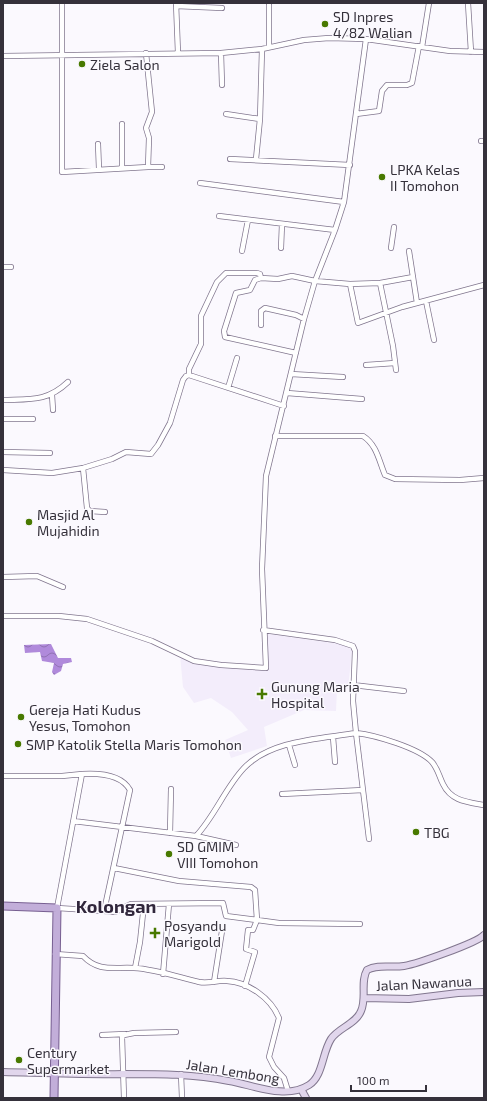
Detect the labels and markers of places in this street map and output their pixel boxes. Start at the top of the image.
place label: SD Inpres 4/82 Walian [333,8,412,41]
marker: SD Inpres 4/82 Walian [320,19,330,29]
place label: Ziela Salon [90,56,160,73]
marker: Ziela Salon [77,59,87,69]
place label: LPKA Kelas II Tomohon [390,161,460,194]
marker: LPKA Kelas II Tomohon [377,172,387,182]
place label: Masjid Al Mujahidin [37,506,100,539]
marker: Masjid Al Mujahidin [24,517,34,527]
place label: Gunung Maria Hospital [271,678,360,711]
marker: Gunung Maria Hospital [256,688,268,700]
place label: Gereja Hati Kudus Yesus, Tomohon [29,701,141,734]
marker: Gereja Hati Kudus Yesus, Tomohon [16,712,26,722]
place label: SMP Katolik Stella Maris Tomohon [26,736,242,753]
marker: SMP Katolik Stella Maris Tomohon [13,739,23,749]
place label: TBG [424,824,450,841]
marker: TBG [411,827,421,837]
place label: SD GMIM VIII Tomohon [177,838,258,871]
marker: SD GMIM VIII Tomohon [164,849,174,859]
place label: Posyandu Marigold [164,917,226,950]
marker: Posyandu Marigold [149,927,161,939]
place label: Century Supermarket [27,1044,109,1077]
marker: Century Supermarket [14,1055,24,1065]

